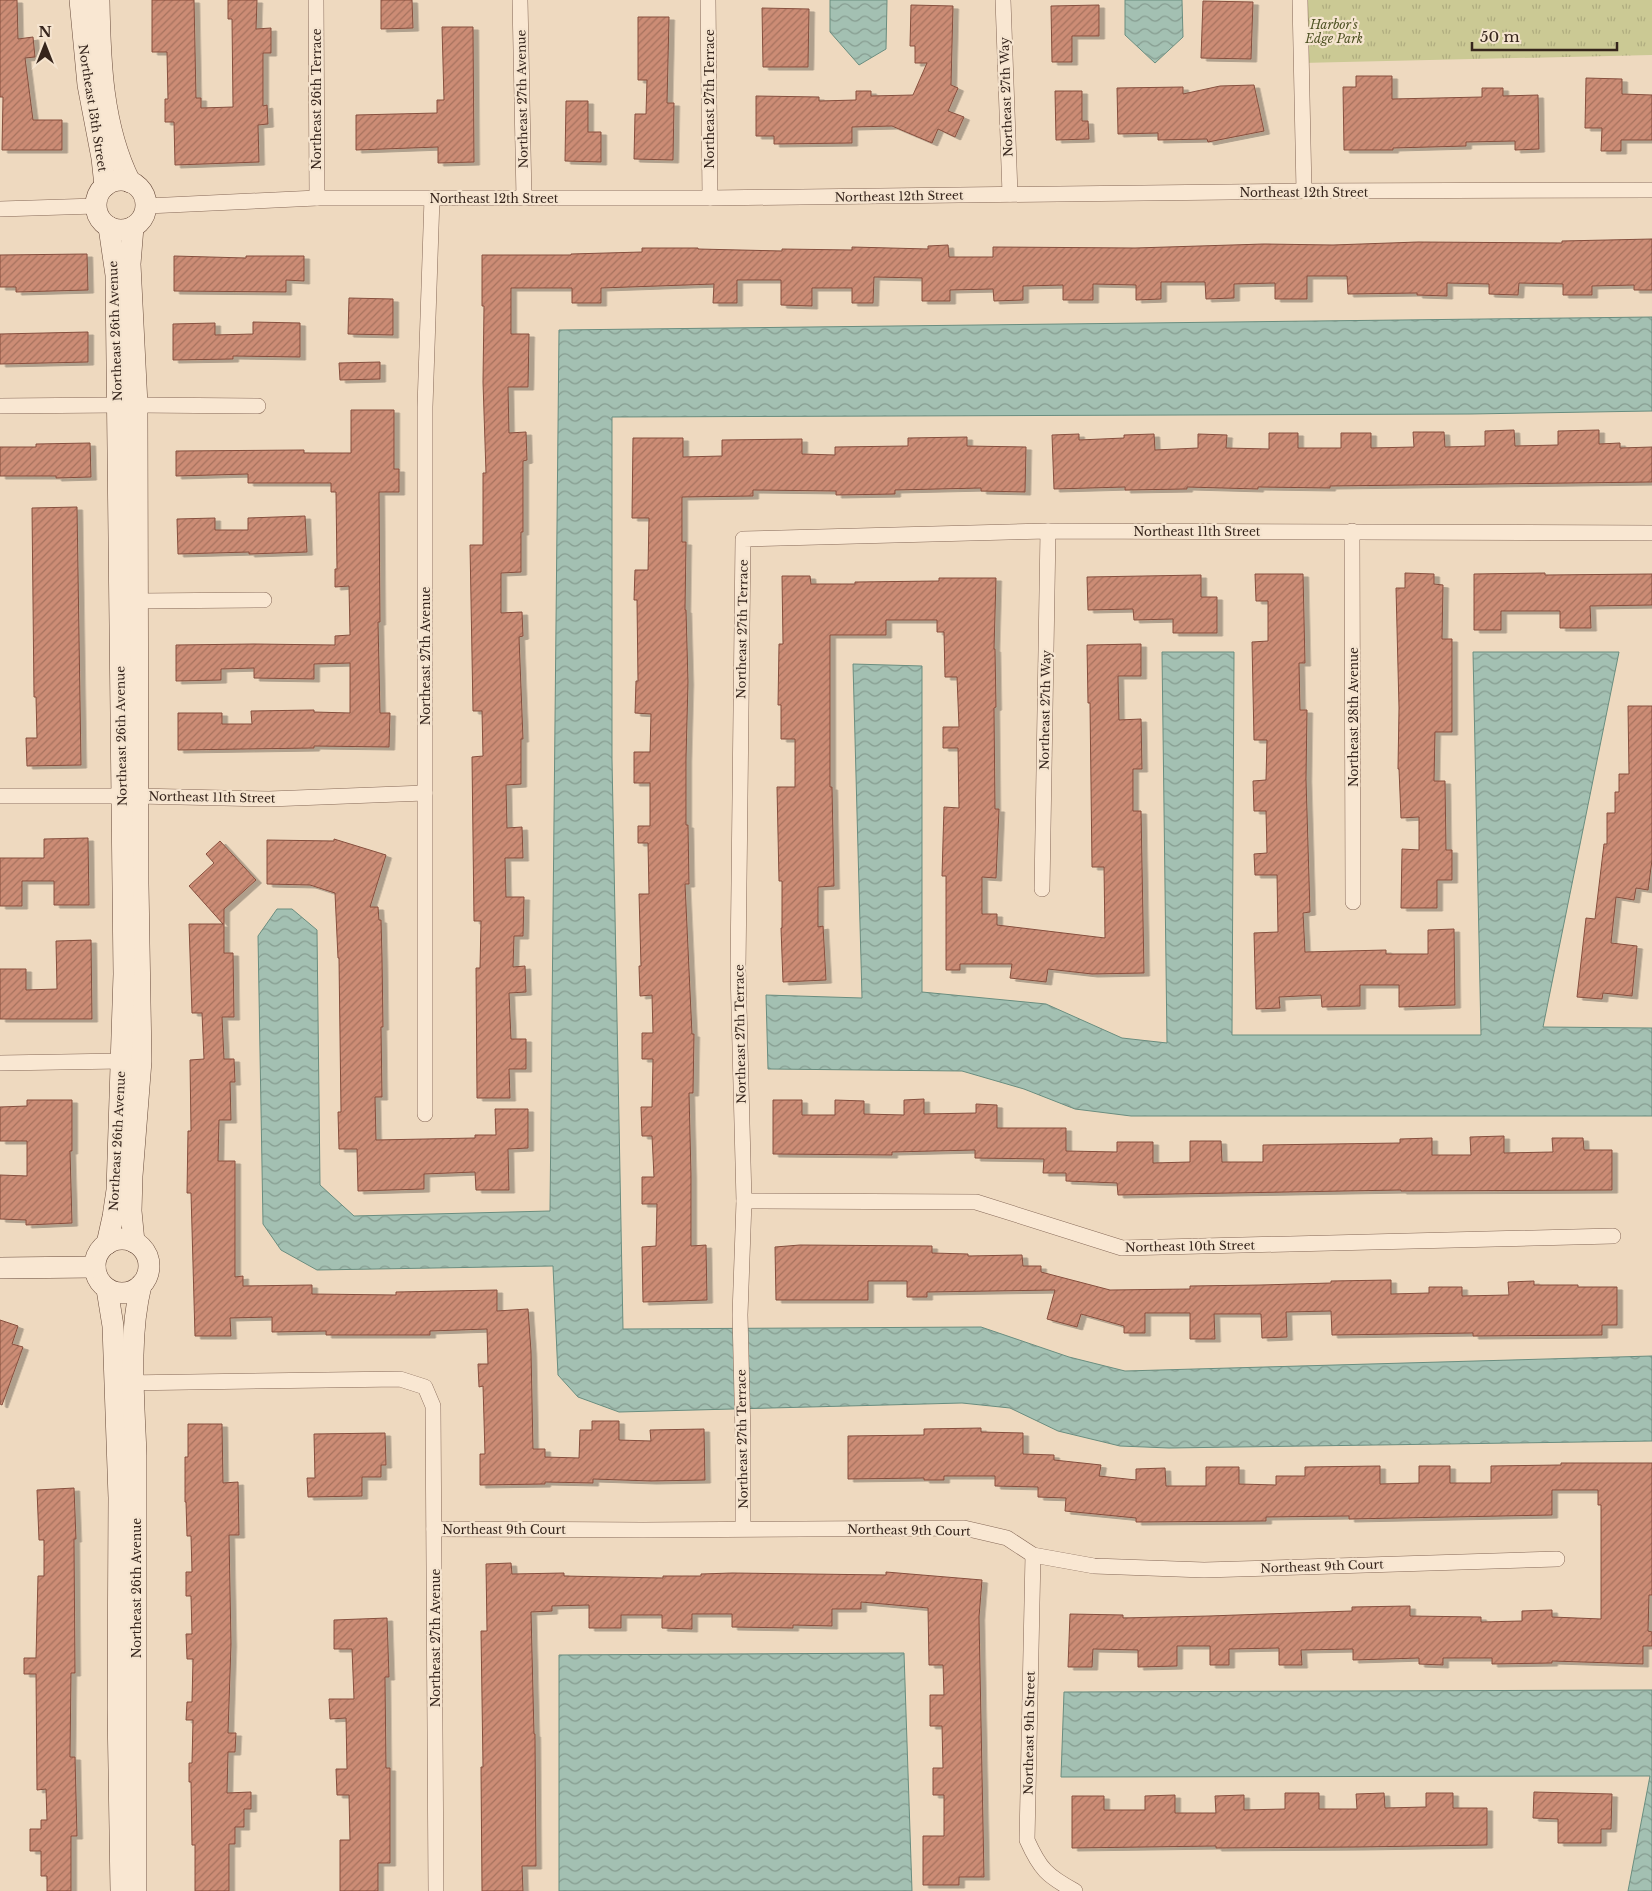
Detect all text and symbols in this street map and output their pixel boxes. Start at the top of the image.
park label: Harbor's Edge Park [1304,17,1363,46]
north arrow [20,20,70,70]
scale bar [1472,20,1617,52]
text: N [38,23,52,41]
text: 50 m [1480,27,1520,46]
street label: Northeast 26th Terrace [309,28,324,170]
street label: Northeast 27th Avenue [513,29,531,168]
street label: Northeast 27th Terrace [702,29,717,169]
street label: Northeast 27th Way [996,36,1016,157]
street label: Northeast 13th Street [76,43,111,173]
street label: Northeast 12th Street [1240,185,1369,200]
street label: Northeast 12th Street [834,187,964,205]
street label: Northeast 12th Street [430,191,559,206]
street label: Northeast 26th Avenue [105,260,125,401]
street label: Northeast 11th Street [1134,524,1261,539]
street label: Northeast 27th Terrace [733,559,751,699]
street label: Northeast 27th Avenue [418,587,433,725]
street label: Northeast 28th Avenue [1346,647,1361,787]
street label: Northeast 27th Way [1036,650,1054,770]
street label: Northeast 26th Avenue [112,666,130,806]
street label: Northeast 11th Street [148,788,276,806]
street label: Northeast 27th Terrace [731,964,749,1104]
street label: Northeast 26th Avenue [106,1070,128,1211]
street label: Northeast 10th Street [1125,1237,1256,1255]
street label: Northeast 27th Terrace [733,1369,751,1509]
street label: Northeast 26th Avenue [129,1518,144,1658]
street label: Northeast 9th Court [847,1521,971,1539]
street label: Northeast 9th Court [442,1522,566,1537]
street label: Northeast 9th Court [1260,1556,1384,1576]
street label: Northeast 27th Avenue [428,1569,443,1707]
street label: Northeast 9th Street [1020,1671,1038,1795]

